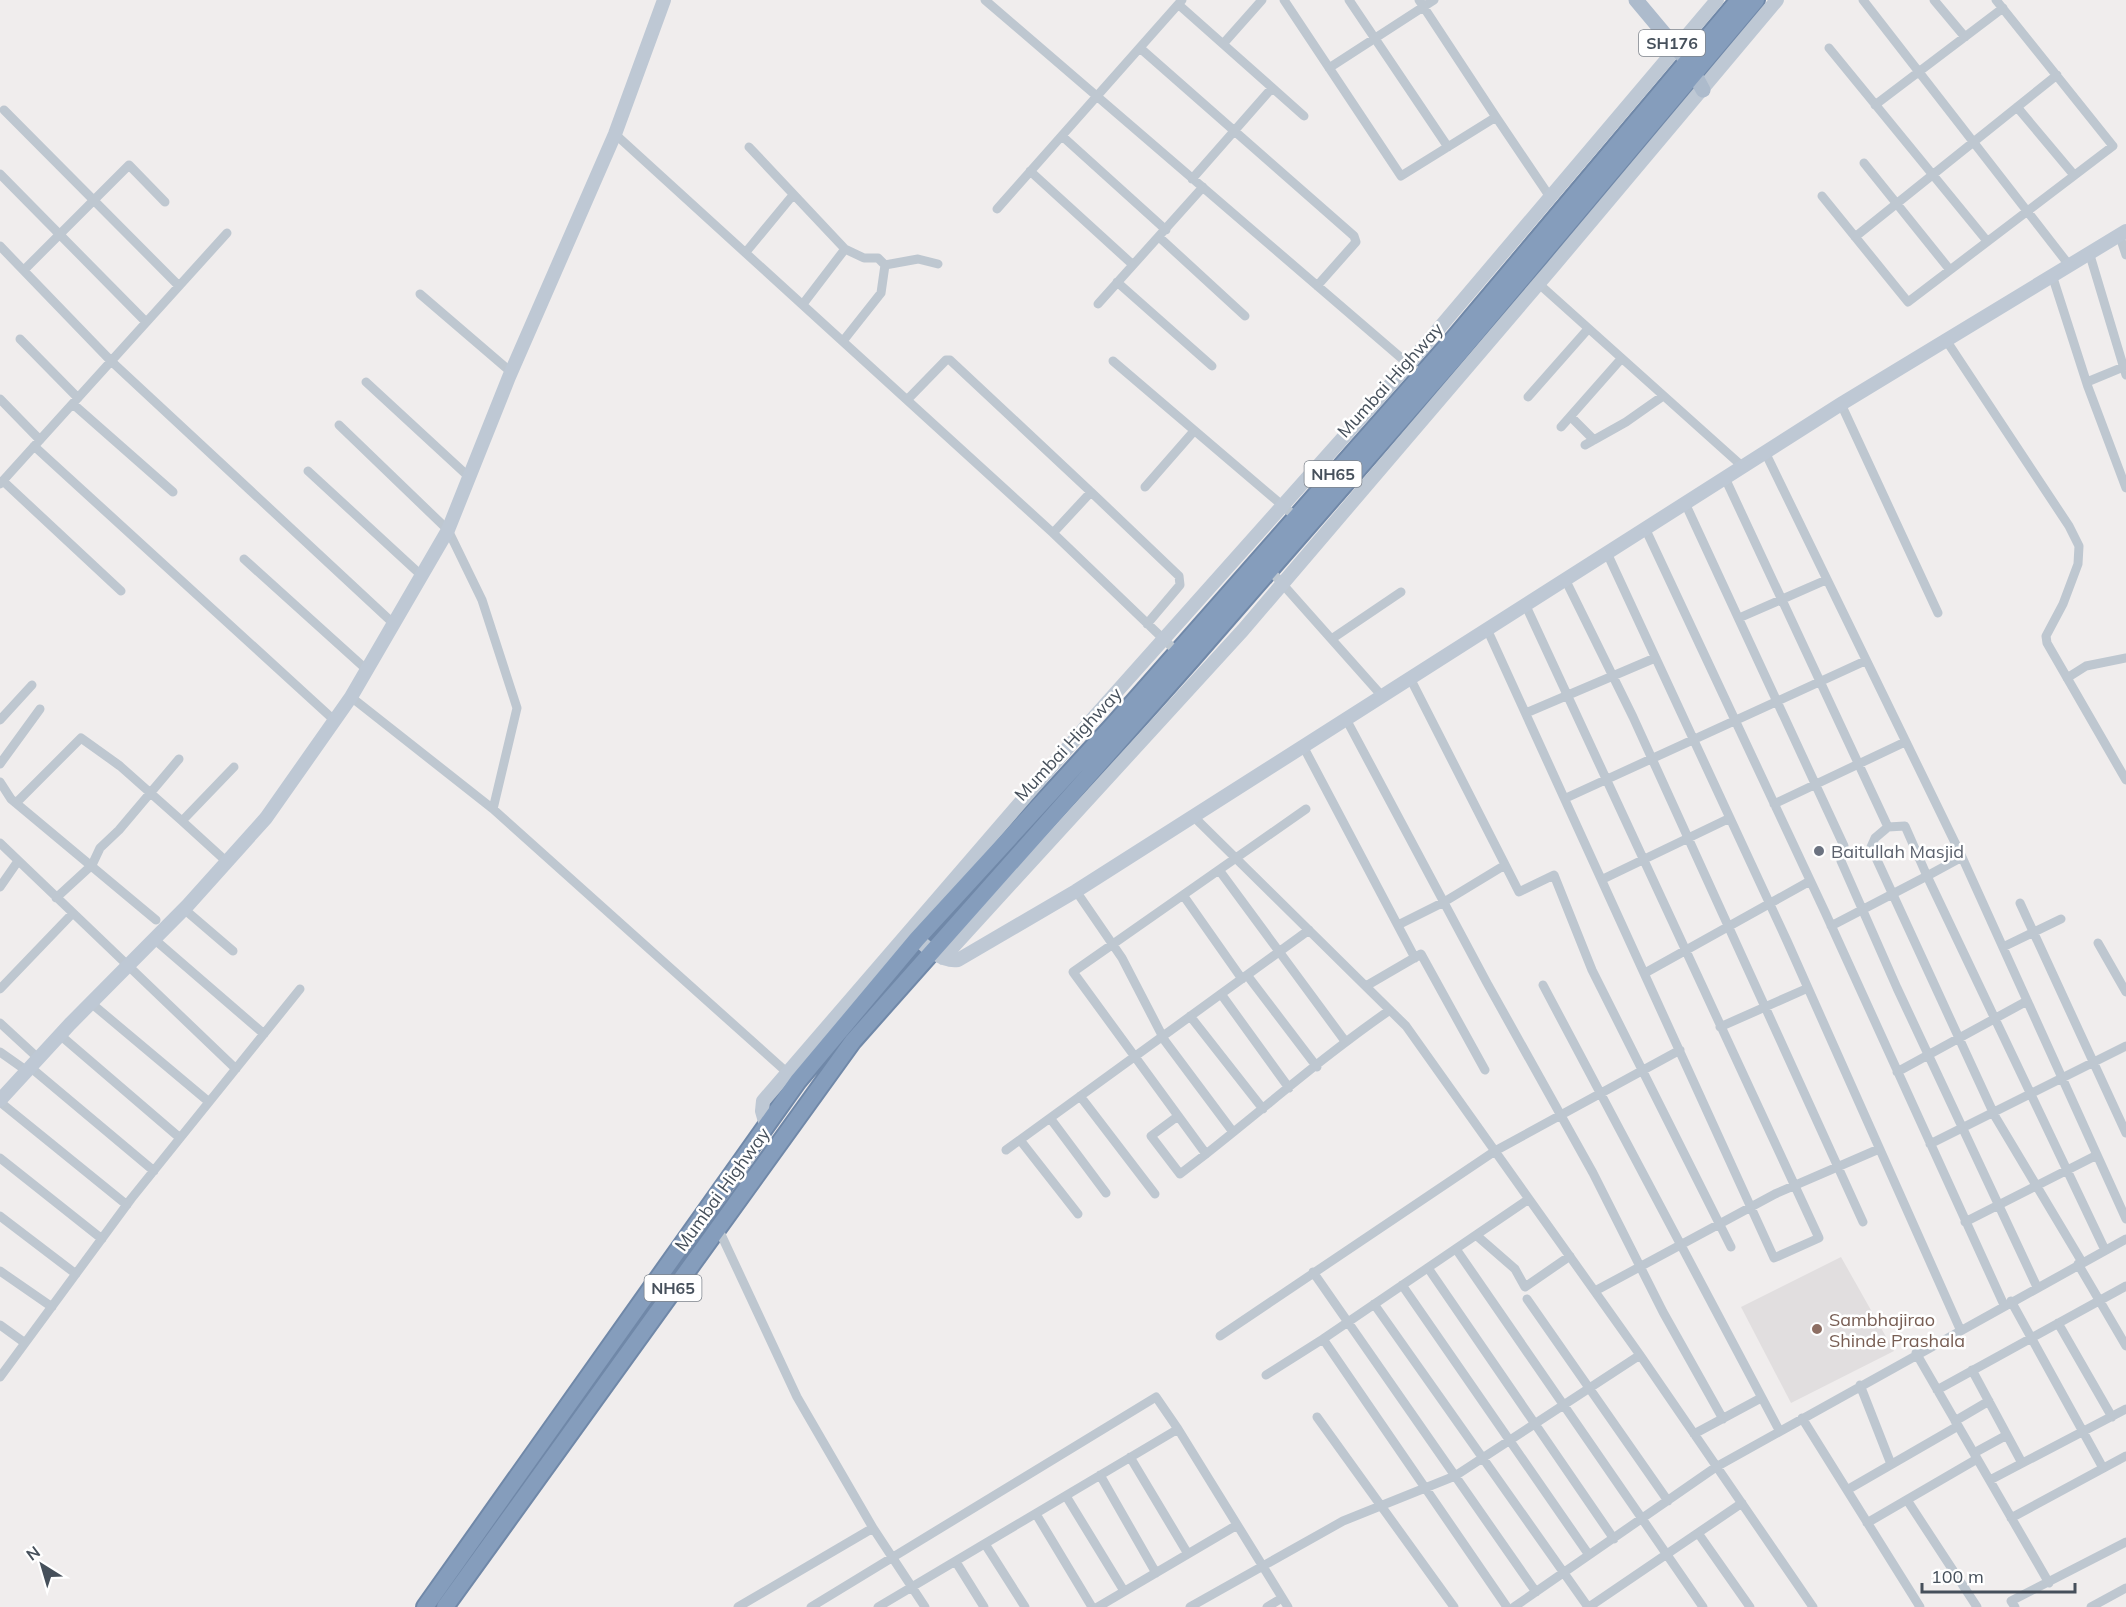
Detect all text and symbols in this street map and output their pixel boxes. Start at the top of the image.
road number: SH176 [1639,30,1705,56]
street label: Mumbai Highway [1332,317,1448,442]
road number: NH65 [1304,461,1362,487]
street label: Mumbai Highway [1009,682,1127,806]
place label: Baitullah Masjid [1831,840,1964,863]
marker: Baitullah Masjid [1812,844,1826,858]
street label: Mumbai Highway [669,1122,775,1255]
road number: NH65 [644,1275,702,1301]
place label: Sambhajirao Shinde Prashala [1829,1308,1965,1352]
marker: Sambhajirao Shinde Prashala [1810,1322,1824,1336]
north arrow [12,1535,72,1595]
text: N [22,1541,44,1565]
scale bar [1922,1556,2075,1594]
text: 100 m [1931,1565,1984,1588]

